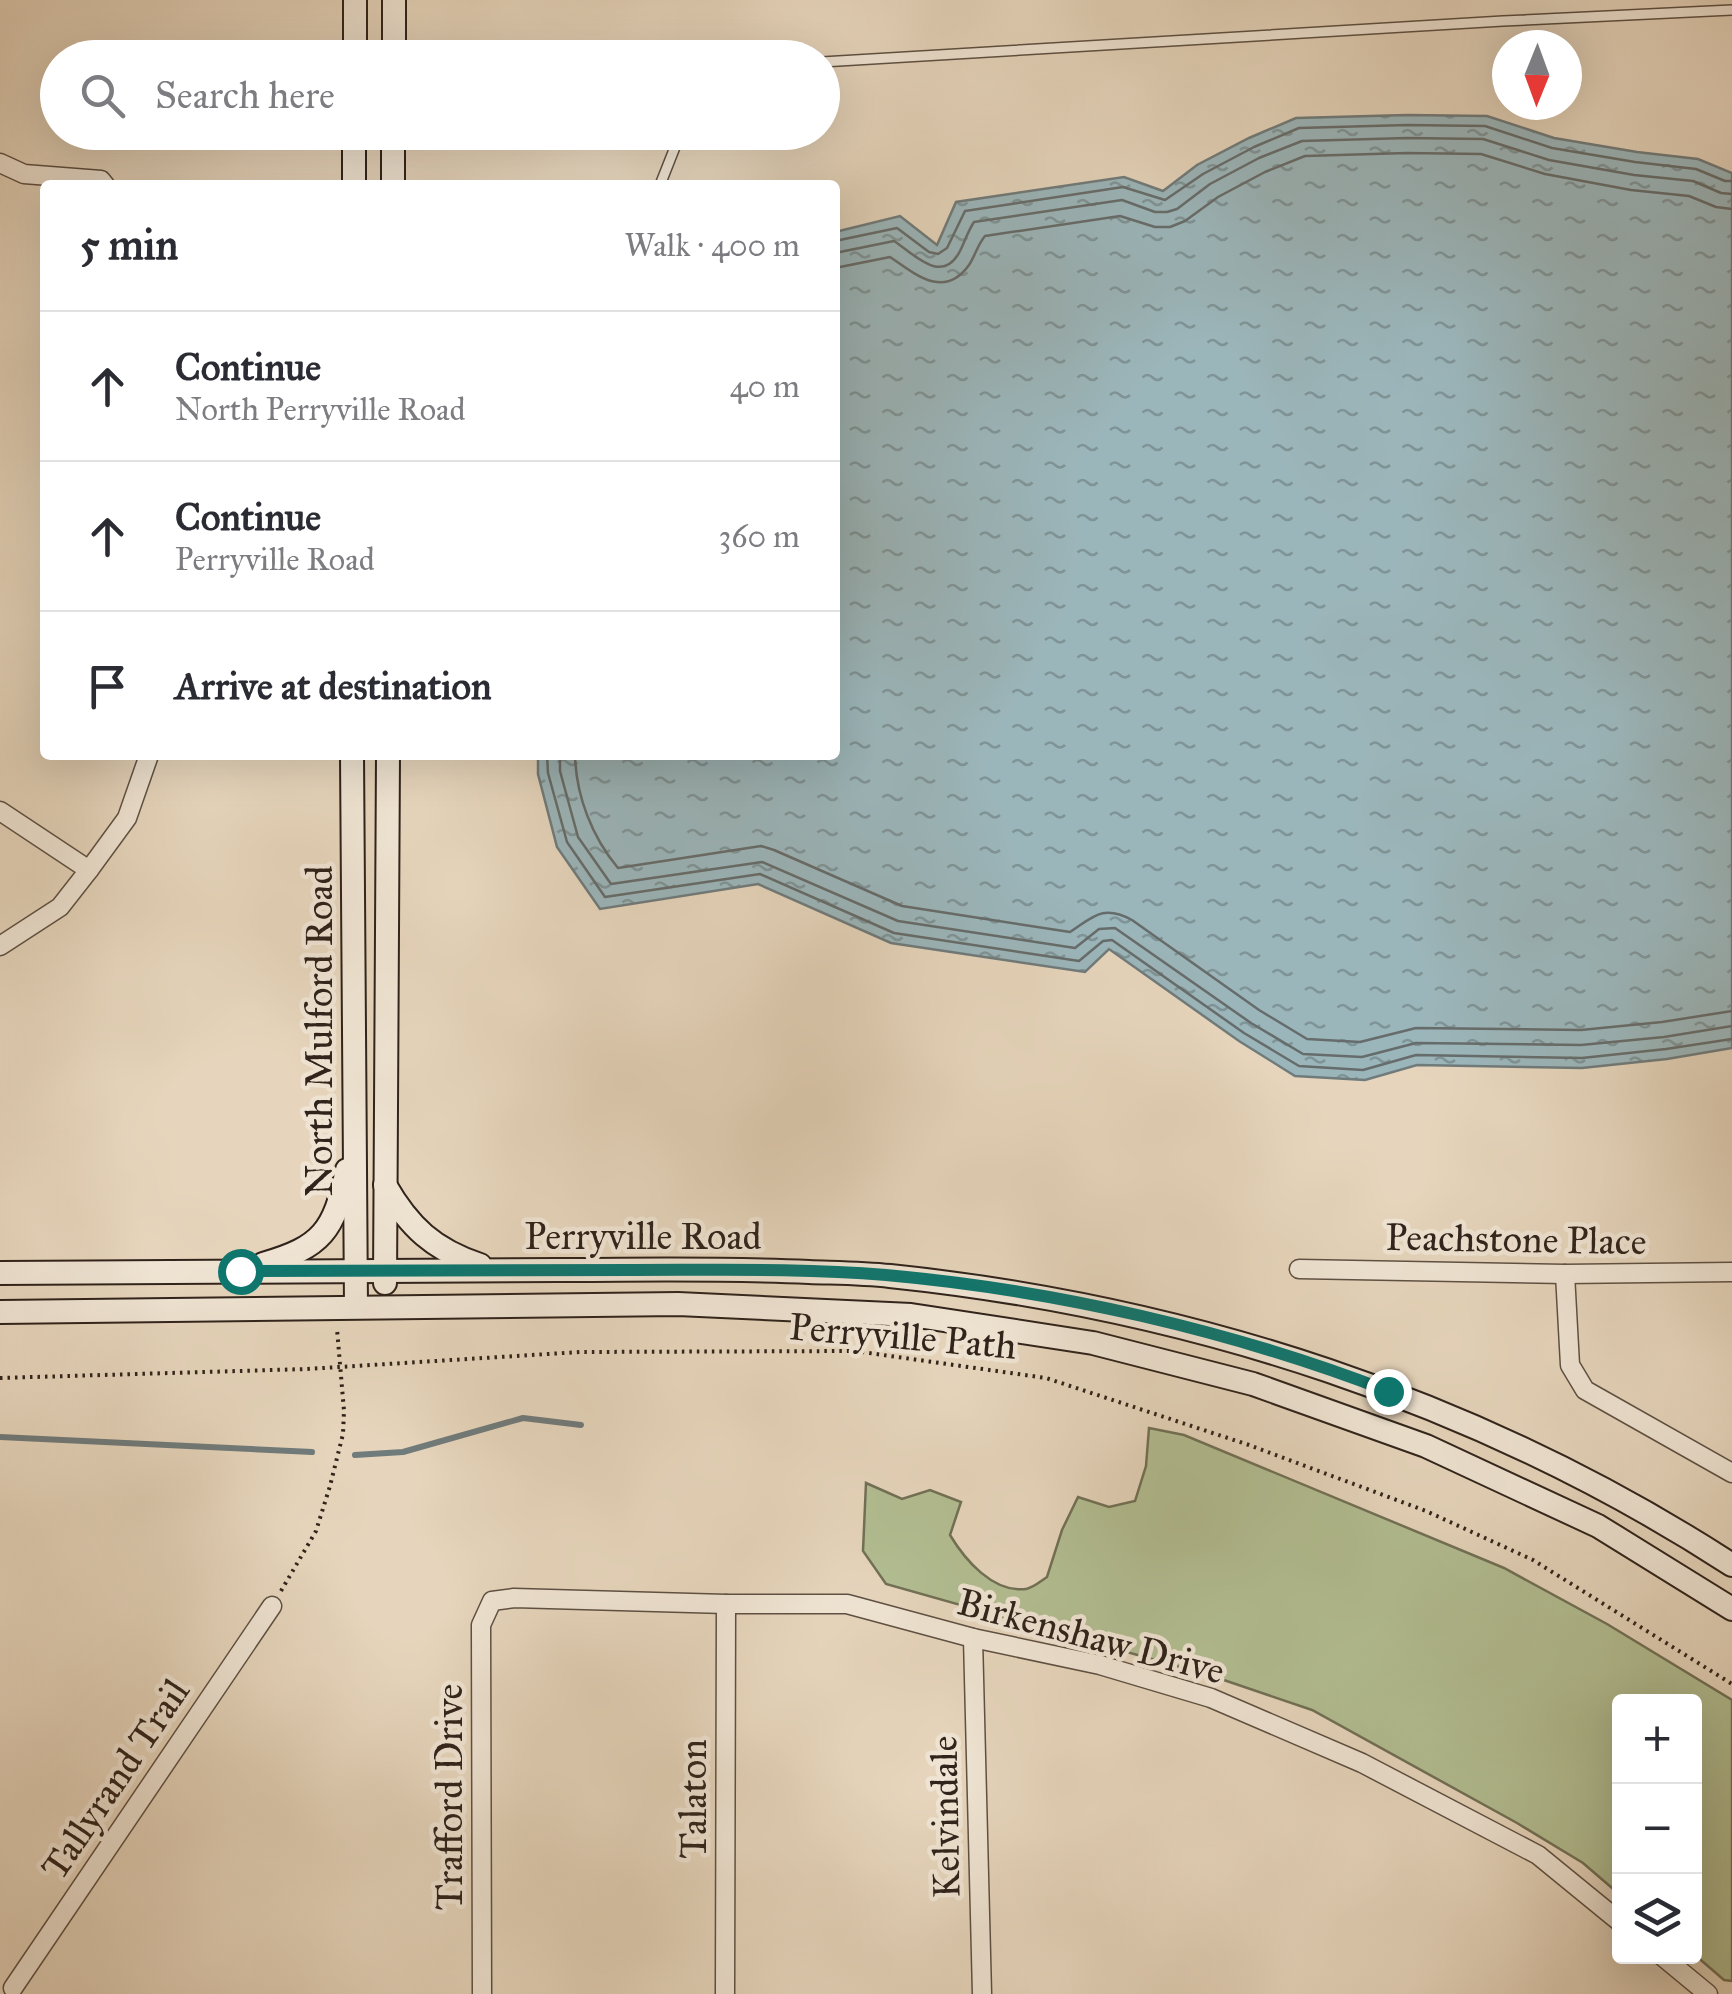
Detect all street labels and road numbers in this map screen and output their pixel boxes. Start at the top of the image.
street label: North Mulford Road [296,865,342,1197]
street label: Perryville Road [524,1213,762,1259]
street label: Peachstone Place [1385,1214,1647,1264]
street label: Perryville Path [787,1303,1019,1369]
street label: Birkenshaw Drive [952,1578,1230,1694]
street label: Tallyrand Trail [31,1669,199,1888]
street label: Trafford Drive [426,1684,472,1910]
street label: Kelvindale [921,1735,969,1899]
street label: Talaton [670,1739,716,1859]

